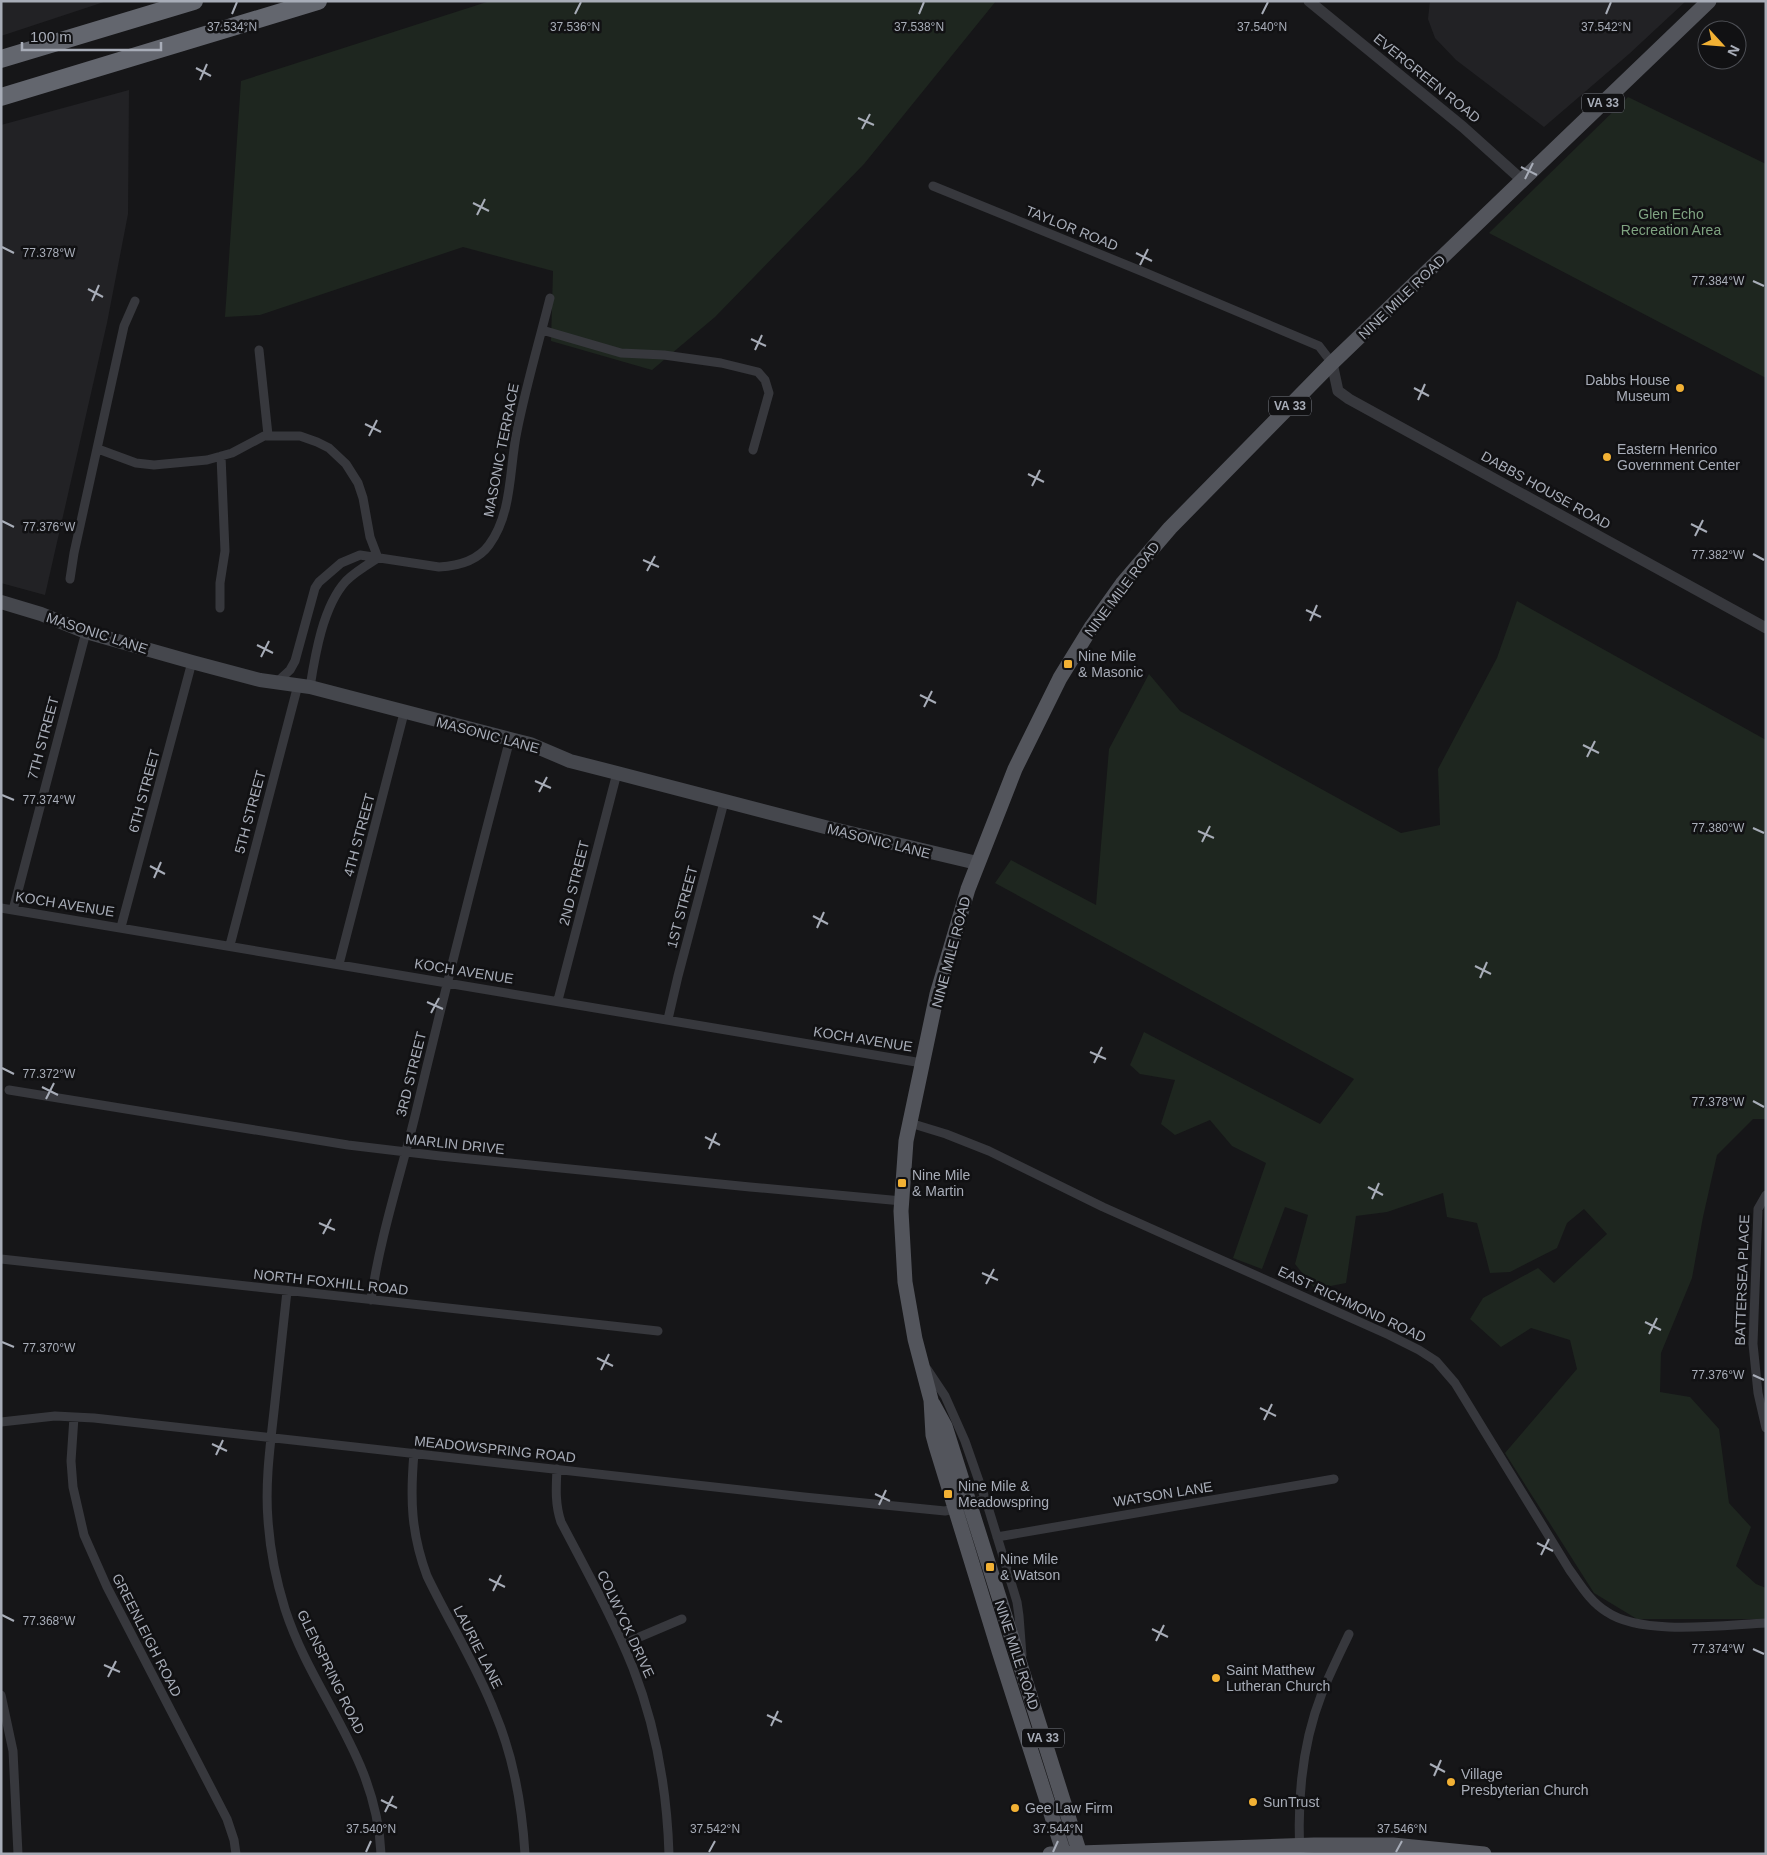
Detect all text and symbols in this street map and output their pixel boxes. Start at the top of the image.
scale bar [22,20,161,52]
text: 37.534°N [207,20,257,34]
text: 37.536°N [550,20,600,34]
text: 37.538°N [894,20,944,34]
text: 37.540°N [1237,20,1287,34]
text: 37.542°N [1581,20,1631,34]
north arrow [1697,20,1747,70]
text: 100 m [30,28,72,45]
street label: EVERGREEN ROAD [1371,30,1483,126]
text: N [1724,43,1743,59]
road number: VA 33 [1582,94,1624,112]
street label: TAYLOR ROAD [1023,202,1121,254]
park label: Glen Echo Recreation Area [1621,206,1721,238]
text: 77.378°W [23,246,76,260]
street label: NINE MILE ROAD [1355,252,1449,342]
text: 77.384°W [1692,274,1745,288]
place label: Dabbs House Museum [1585,372,1670,404]
street label: MASONIC TERRACE [480,382,522,518]
marker: Dabbs House Museum [1674,382,1686,394]
road number: VA 33 [1269,396,1311,416]
place label: Eastern Henrico Government Center [1617,441,1740,473]
street label: DABBS HOUSE ROAD [1478,448,1614,532]
marker: Eastern Henrico Government Center [1601,451,1613,463]
text: 77.376°W [23,520,76,534]
street label: NINE MILE ROAD [1081,539,1163,639]
text: 77.382°W [1692,548,1745,562]
street label: MASONIC LANE [44,609,150,657]
place label: Nine Mile & Masonic [1078,648,1143,680]
marker: Nine Mile & Masonic [1062,658,1074,670]
street label: 7TH STREET [24,694,62,781]
street label: MASONIC LANE [435,714,541,756]
street label: 6TH STREET [125,747,163,834]
street label: 5TH STREET [231,768,269,855]
street label: 4TH STREET [340,791,378,878]
text: 77.374°W [23,793,76,807]
street label: MASONIC LANE [826,820,932,862]
text: 77.380°W [1692,821,1745,835]
street label: 2ND STREET [556,838,592,927]
street label: 1ST STREET [663,864,701,950]
street label: KOCH AVENUE [14,888,116,920]
street label: NINE MILE ROAD [928,895,974,1009]
street label: KOCH AVENUE [413,955,515,987]
street label: KOCH AVENUE [812,1023,914,1055]
street label: 3RD STREET [393,1029,429,1118]
text: 77.372°W [23,1067,76,1081]
text: 77.378°W [1692,1095,1745,1109]
street label: MARLIN DRIVE [405,1131,505,1157]
place label: Nine Mile & Martin [912,1167,971,1199]
marker: Nine Mile & Martin [896,1177,908,1189]
street label: BATTERSEA PLACE [1732,1214,1752,1346]
street label: EAST RICHMOND ROAD [1275,1263,1429,1345]
street label: NORTH FOXHILL ROAD [253,1266,409,1298]
text: 77.370°W [23,1341,76,1355]
text: 77.376°W [1692,1368,1745,1382]
street label: MEADOWSPRING ROAD [413,1433,577,1465]
place label: Nine Mile & Meadowspring [958,1478,1049,1510]
street label: WATSON LANE [1112,1478,1214,1510]
marker: Nine Mile & Meadowspring [942,1488,954,1500]
place label: Nine Mile & Watson [1000,1551,1060,1583]
marker: Nine Mile & Watson [984,1561,996,1573]
street label: COLWYCK DRIVE [594,1568,658,1680]
street label: GREENLEIGH ROAD [109,1571,185,1699]
street label: NINE MILE ROAD [992,1598,1042,1712]
street label: LAURIE LANE [450,1603,506,1691]
street label: GLENSPRING ROAD [294,1607,368,1737]
text: 77.368°W [23,1614,76,1628]
text: 77.374°W [1692,1642,1745,1656]
place label: Saint Matthew Lutheran Church [1226,1662,1330,1694]
marker: Saint Matthew Lutheran Church [1210,1672,1222,1684]
road number: VA 33 [1022,1729,1064,1748]
place label: Village Presbyterian Church [1461,1766,1589,1798]
marker: Village Presbyterian Church [1445,1776,1457,1788]
place label: SunTrust [1263,1794,1319,1810]
marker: SunTrust [1247,1796,1259,1808]
place label: Gee Law Firm [1025,1800,1113,1816]
marker: Gee Law Firm [1009,1802,1021,1814]
text: 37.540°N [346,1822,396,1836]
text: 37.542°N [690,1822,740,1836]
text: 37.544°N [1033,1822,1083,1836]
text: 37.546°N [1377,1822,1427,1836]

